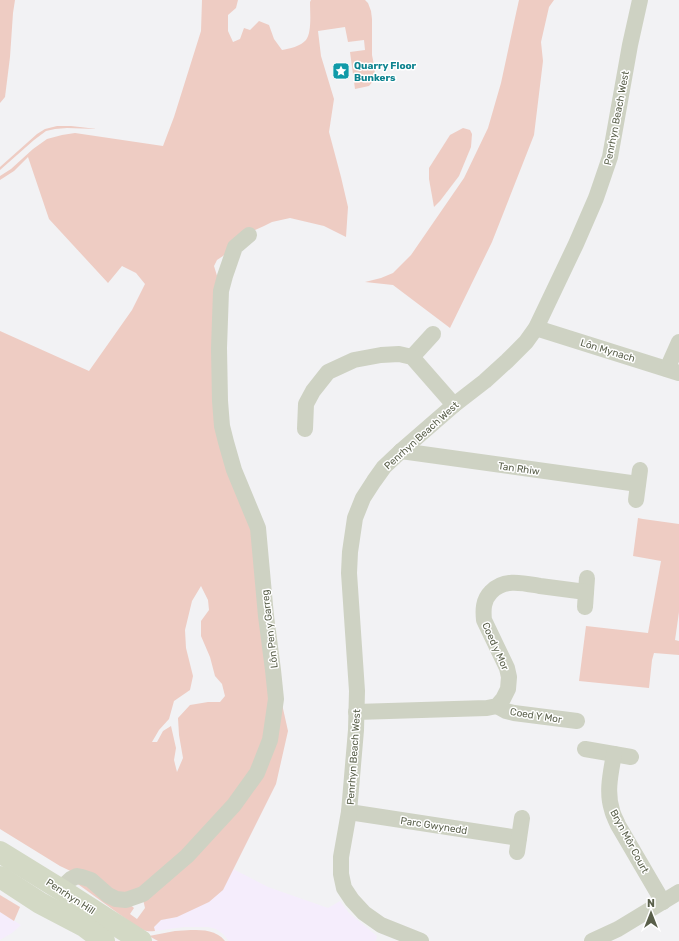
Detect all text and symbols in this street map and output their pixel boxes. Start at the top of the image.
place label: Quarry Floor Bunkers [354,60,417,84]
place icon: Quarry Floor Bunkers [331,61,351,81]
street label: Penrhyn Beach West [602,70,632,166]
street label: Lôn Mynach [579,337,636,365]
street label: Penrhyn Beach West [382,399,461,472]
street label: Tan Rhiw [497,460,540,478]
street label: Lôn Pen y Garreg [259,589,281,669]
street label: Coed y Mor [479,621,511,672]
street label: Coed Y Mor [509,706,563,726]
street label: Penrhyn Beach West [345,709,363,805]
street label: Bryn Môr Court [607,808,651,875]
street label: Parc Gwynedd [400,815,468,837]
street label: Penrhyn Hill [44,877,97,917]
north arrow [631,893,671,933]
text: N [647,897,655,910]

